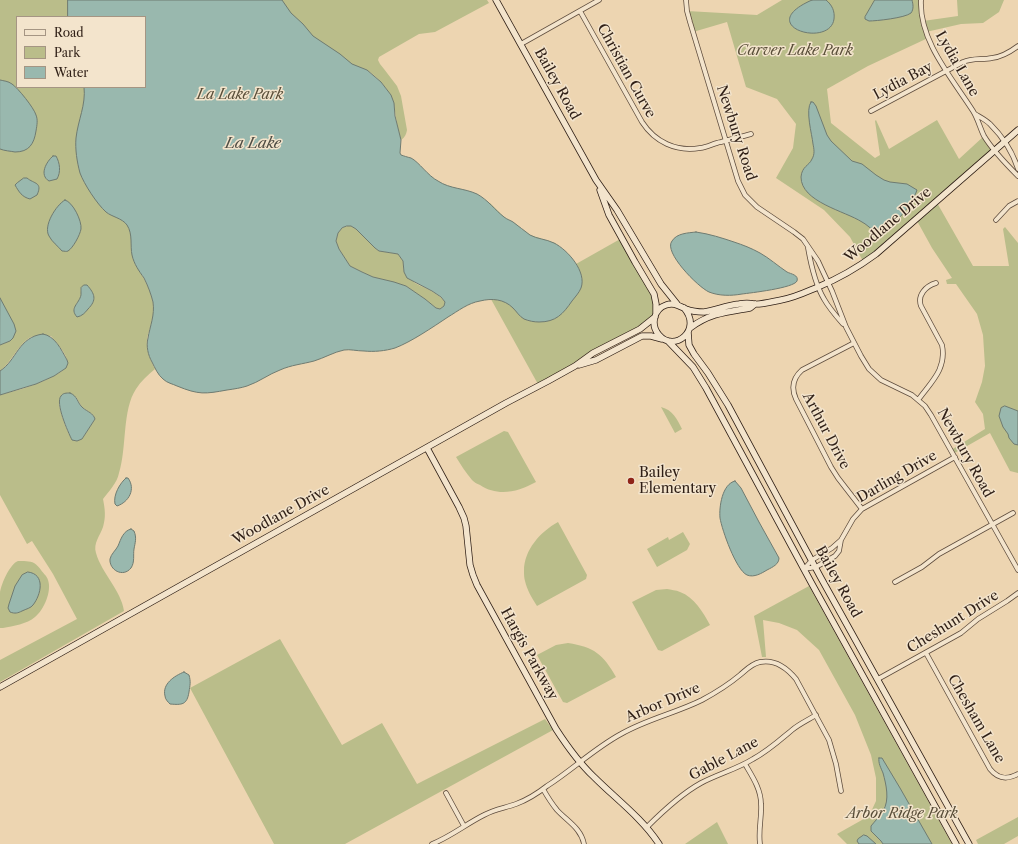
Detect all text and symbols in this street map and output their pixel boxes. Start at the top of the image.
legend [16,16,146,88]
street label: Christian Curve [593,21,659,121]
text: Road [54,25,84,40]
street label: Lydia Lane [931,28,983,100]
park label: Carver Lake Park [737,43,853,59]
text: Park [54,45,80,60]
street label: Bailey Road [530,45,584,123]
street label: Lydia Bay [871,58,935,104]
text: Water [54,65,88,80]
street label: Newbury Road [713,83,759,183]
park label: La Lake Park [197,87,283,103]
water label: La Lake [225,135,281,153]
street label: Woodlane Drive [841,184,935,266]
street label: Arthur Drive [799,390,853,472]
street label: Newbury Road [934,405,996,501]
street label: Darling Drive [854,447,940,507]
place label: Bailey Elementary [639,465,716,498]
marker: Bailey Elementary [626,476,636,486]
street label: Woodlane Drive [230,481,332,549]
street label: Bailey Road [811,543,865,621]
street label: Cheshunt Drive [904,587,1002,657]
street label: Hargis Parkway [497,605,561,703]
street label: Chesham Lane [944,672,1008,766]
street label: Arbor Drive [623,680,703,726]
street label: Gable Lane [687,734,761,784]
park label: Arbor Ridge Park [846,806,958,822]

